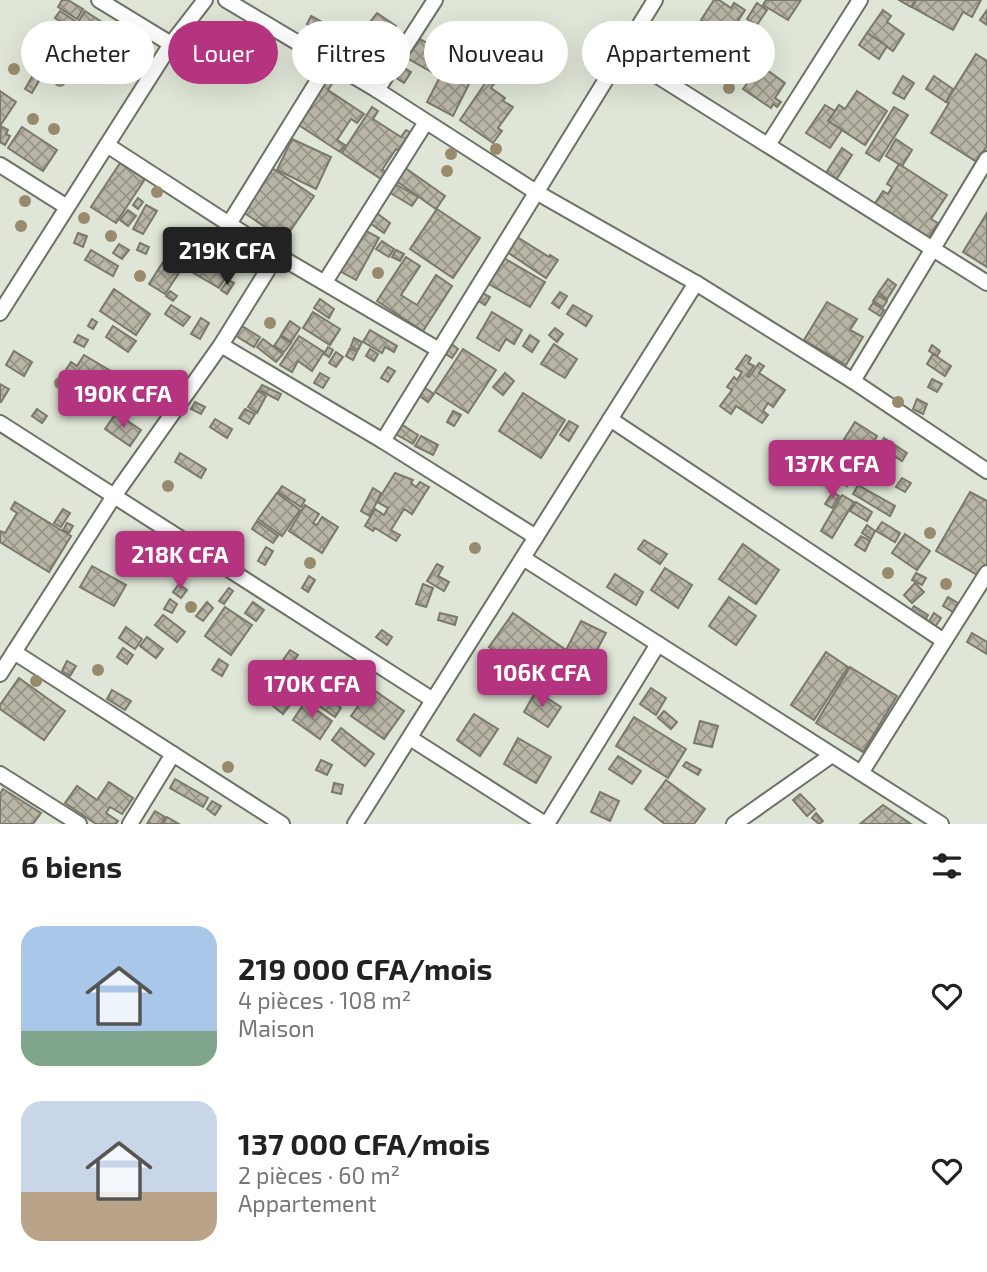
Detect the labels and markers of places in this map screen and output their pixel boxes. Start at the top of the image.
pin: 219K CFA [155,228,299,287]
pin: 190K CFA [51,370,195,430]
pin: 137K CFA [760,440,904,500]
pin: 218K CFA [108,532,252,591]
pin: 106K CFA [470,650,614,709]
pin: 170K CFA [240,660,384,720]

